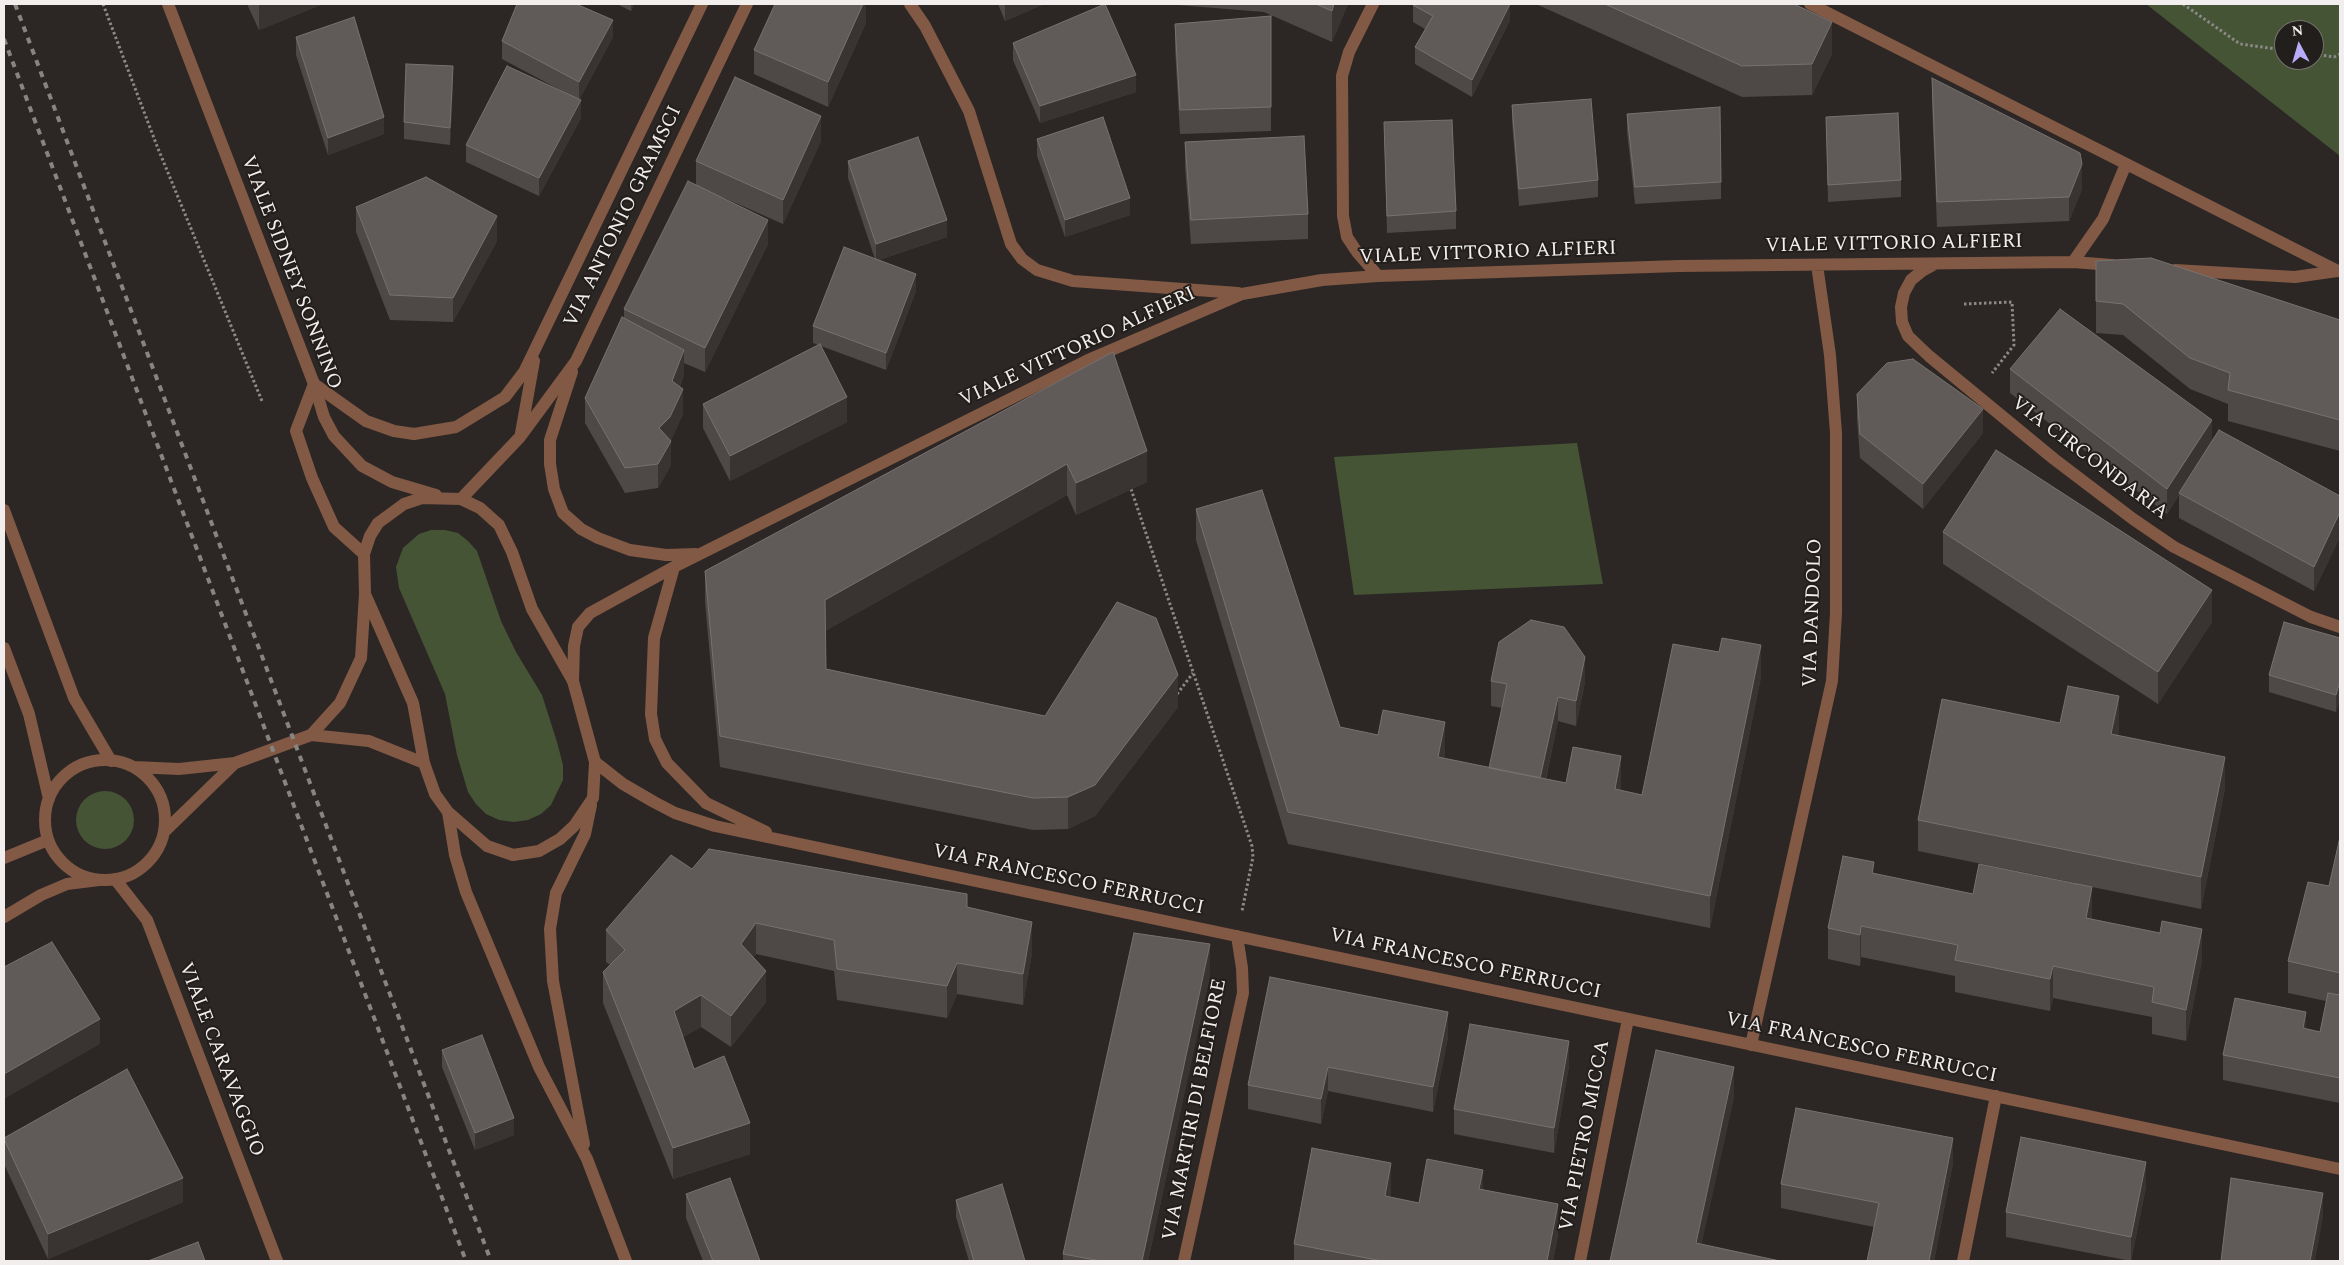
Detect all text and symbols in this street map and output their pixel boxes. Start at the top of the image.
north arrow [2274,20,2324,70]
text: N [2291,20,2304,42]
street label: VIA ANTONIO GRAMSCI [560,102,688,332]
street label: VIALE SIDNEY SONNINO [234,153,346,393]
street label: VIALE VITTORIO ALFIERI [1765,231,2023,259]
street label: VIALE VITTORIO ALFIERI [1359,238,1617,270]
street label: VIALE VITTORIO ALFIERI [956,283,1200,413]
street label: VIA CIRCONDARIA [2006,392,2172,526]
street label: VIA DANDOLO [1799,538,1829,688]
street label: VIA FRANCESCO FERRUCCI [930,840,1206,922]
street label: VIA FRANCESCO FERRUCCI [1327,924,1603,1006]
street label: VIALE CARAVAGGIO [172,960,268,1160]
street label: VIA MARTIRI DI BELFIORE [1159,977,1233,1243]
street label: VIA FRANCESCO FERRUCCI [1723,1008,1999,1090]
street label: VIA PIETRO MICCA [1556,1038,1616,1234]

